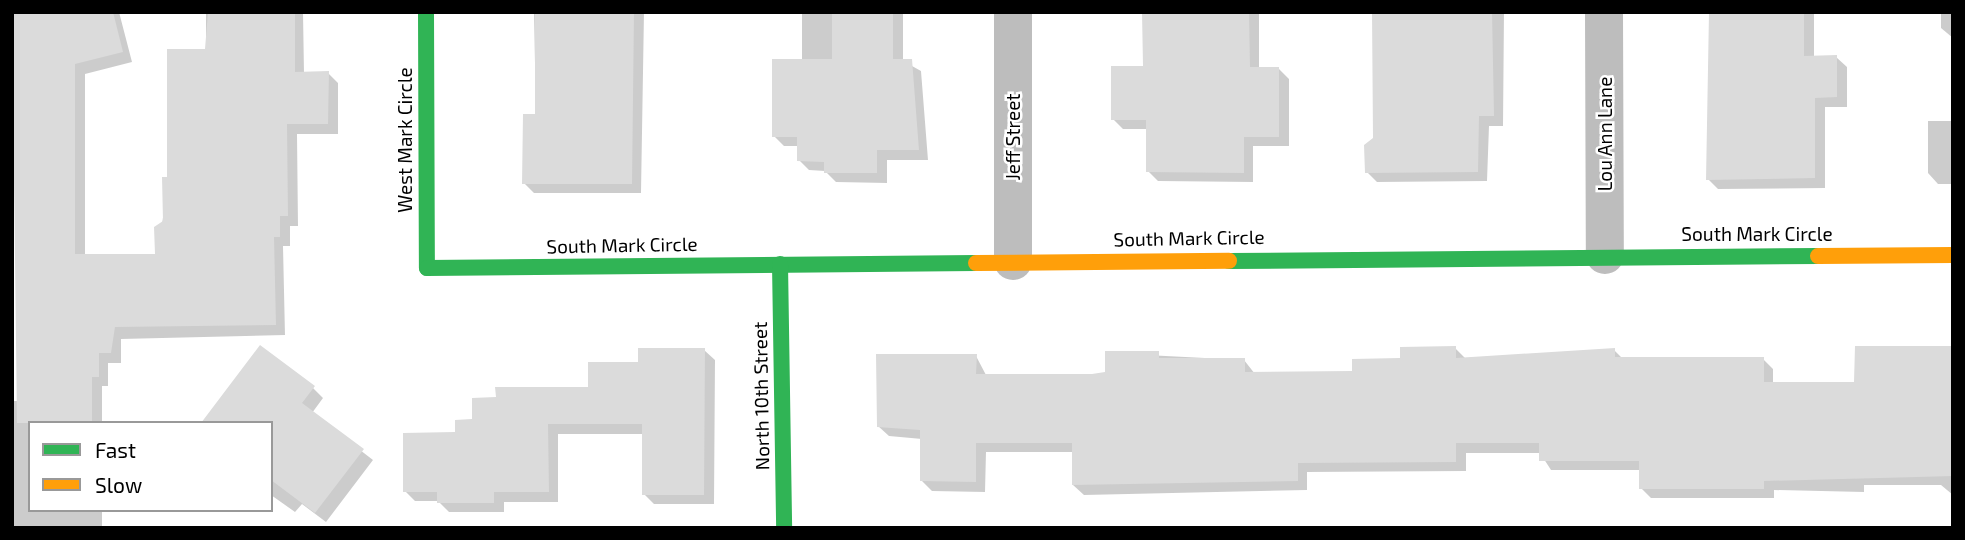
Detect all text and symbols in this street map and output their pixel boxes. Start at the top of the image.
street label: West Mark Circle [394,67,416,213]
street label: Lou Ann Lane [1594,76,1616,192]
street label: Jeff Street [1002,93,1024,181]
street label: South Mark Circle [1681,223,1833,245]
street label: South Mark Circle [1113,225,1265,251]
street label: South Mark Circle [546,232,698,258]
street label: North 10th Street [748,321,774,471]
legend [28,421,273,512]
text: Fast [95,437,136,462]
text: Slow [95,472,142,497]

